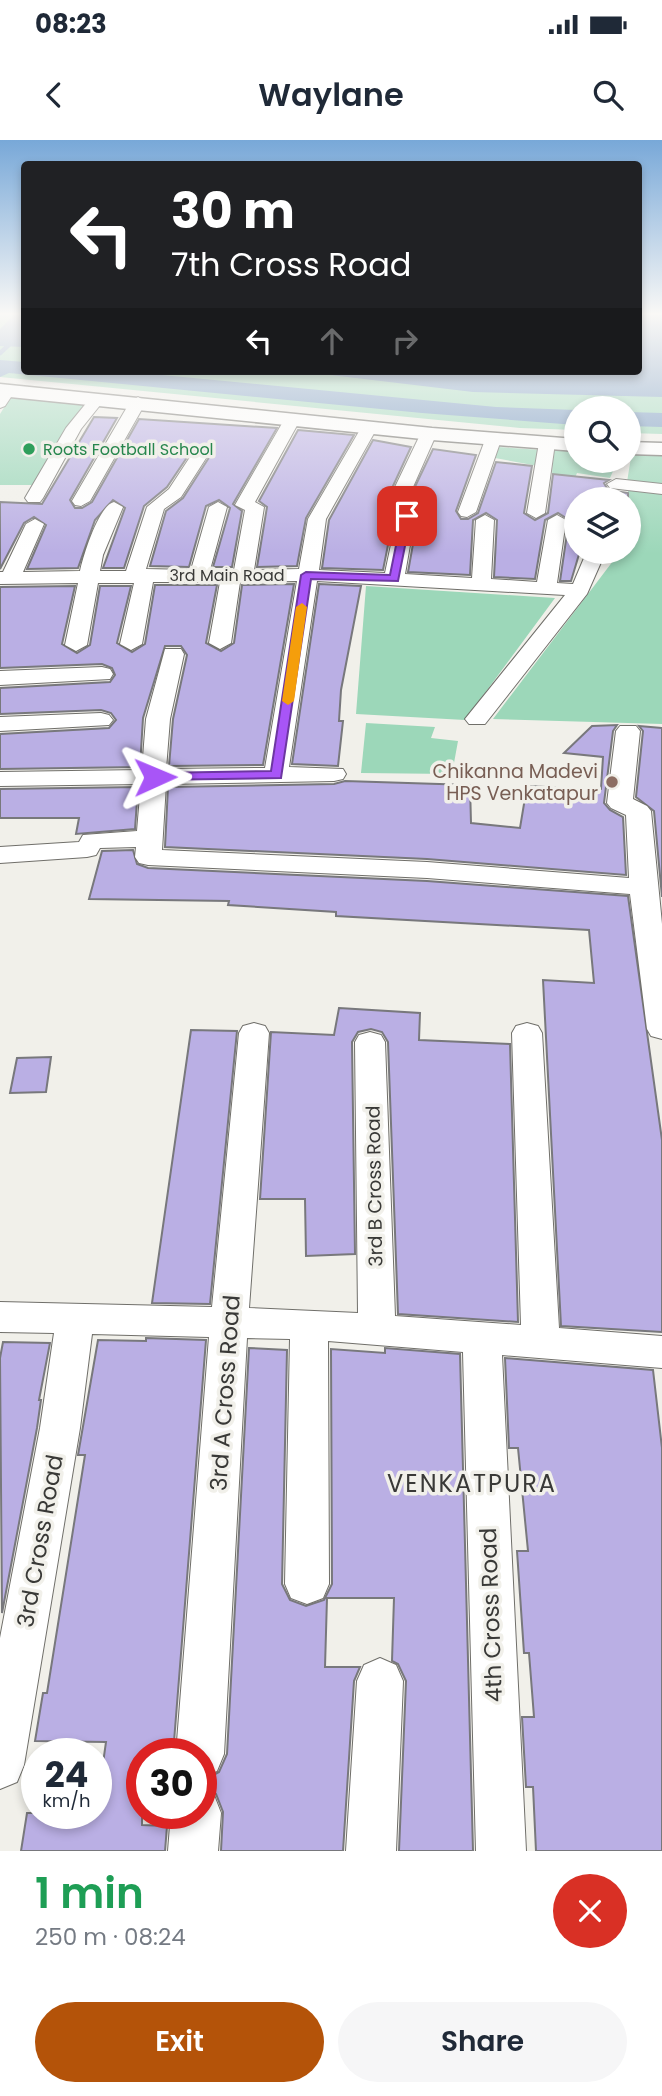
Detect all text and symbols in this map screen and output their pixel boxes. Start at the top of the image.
text: 08:23 [35,6,107,42]
text: Waylane [258,72,404,117]
icon: back [35,76,73,114]
icon: search [589,76,627,114]
text: 30 m [171,177,295,245]
icon: left [56,189,147,280]
text: 7th Cross Road [171,242,411,287]
icon: left [240,322,278,360]
icon: ahead [313,322,351,360]
icon: right [386,322,424,360]
map controls [564,396,641,564]
button: search [564,396,641,473]
place label: Roots Football School [43,438,214,461]
marker: Roots Football School [21,441,37,457]
pin [377,486,437,546]
button: layers [564,487,641,564]
icon: arrive [388,497,426,535]
street label: 3rd Main Road [169,564,285,587]
position arrow [118,740,192,814]
place label: Chikanna Madevi HPS Venkatapur [432,758,598,807]
marker: Chikanna Madevi HPS Venkatapur [604,774,620,790]
street label: 3rd B Cross Road [360,1105,389,1267]
street label: 3rd A Cross Road [202,1294,248,1492]
street label: 3rd Cross Road [9,1452,71,1630]
district label: VENKATPURA [387,1467,557,1500]
street label: 4th Cross Road [472,1527,510,1703]
speed limit sign: 30 [126,1738,217,1829]
text: 24 [45,1750,88,1799]
text: km/h [43,1788,90,1813]
text: 1 min [35,1864,144,1923]
button: close [553,1874,627,1948]
text: 250 m · 08:24 [35,1921,186,1953]
button: Exit [35,2002,324,2082]
button: Share [338,2002,627,2082]

